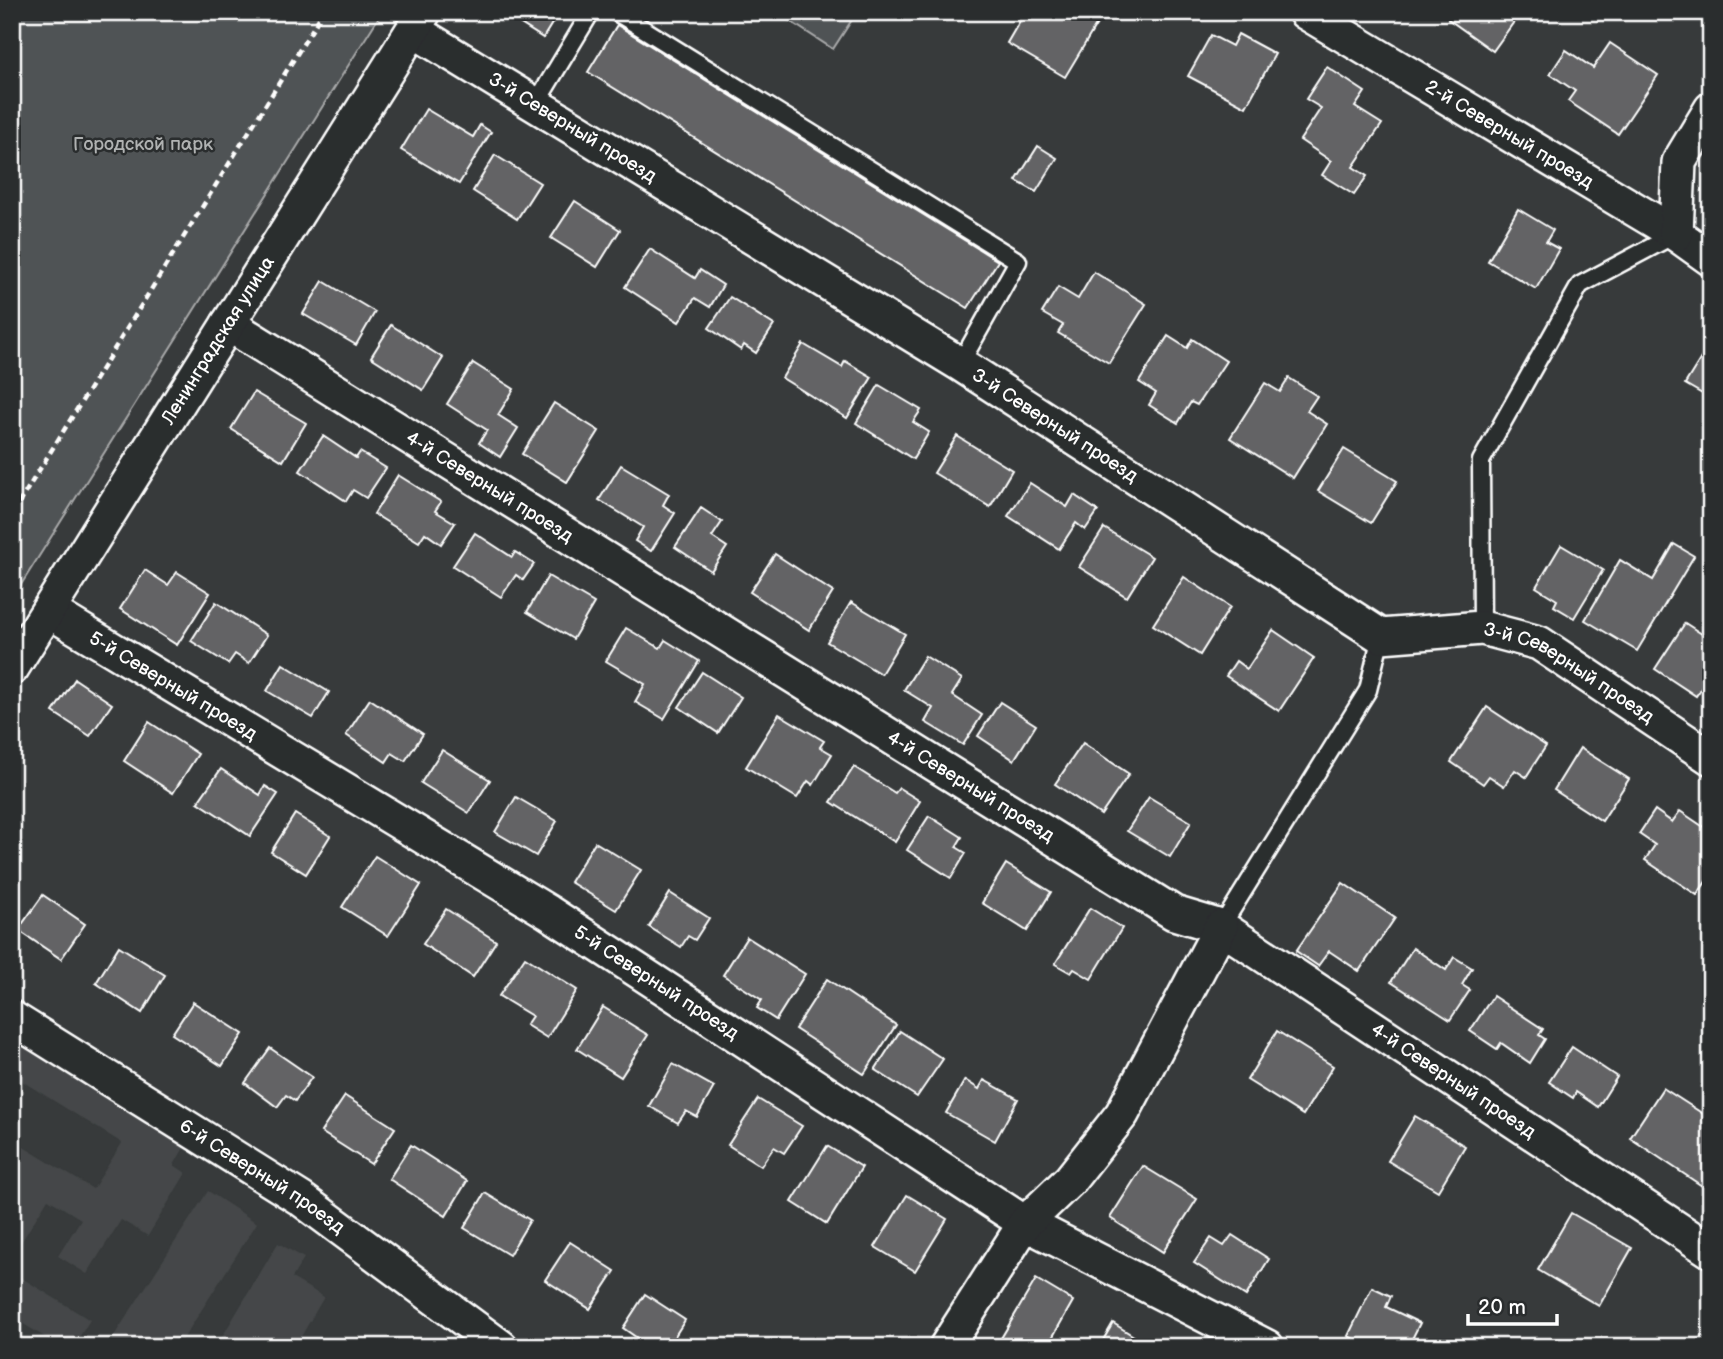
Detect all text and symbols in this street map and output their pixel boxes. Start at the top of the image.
street label: 3-й Северный проезд [484,67,661,188]
street label: 2-й Северный проезд [1421,75,1598,194]
park label: Городской парк [73,133,213,156]
street label: Ленинградская улица [156,252,279,430]
street label: 3-й Северный проезд [968,363,1143,488]
street label: 4-й Северный проезд [402,426,578,548]
street label: 3-й Северный проезд [1481,617,1659,728]
street label: 5-й Северный проезд [85,626,262,746]
street label: 4-й Северный проезд [883,726,1059,847]
street label: 5-й Северный проезд [570,921,743,1045]
street label: 4-й Северный проезд [1367,1018,1540,1144]
street label: 6-й Северный проезд [175,1114,349,1239]
scale bar [1468,1282,1557,1326]
text: 20 m [1478,1295,1526,1320]

